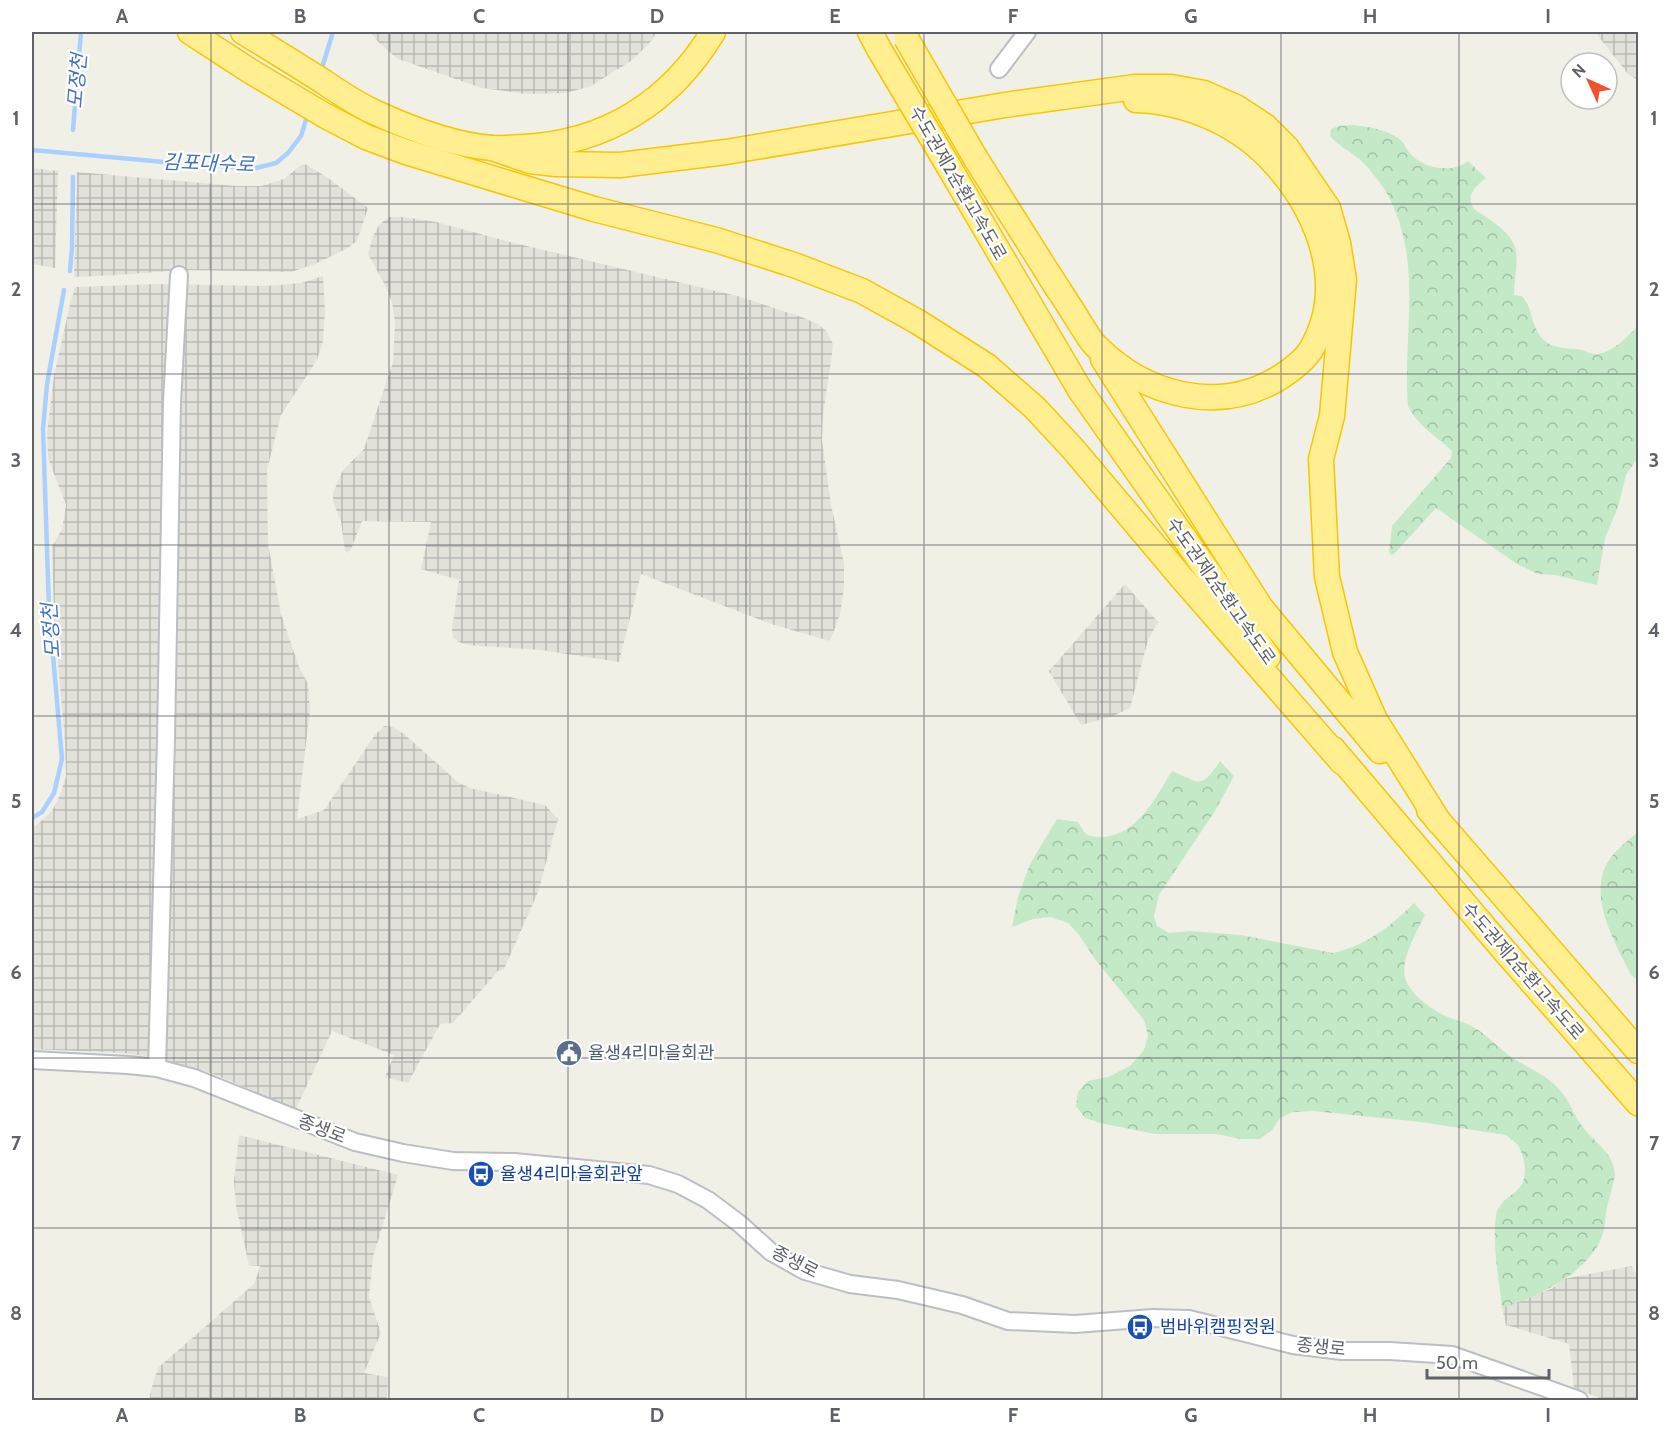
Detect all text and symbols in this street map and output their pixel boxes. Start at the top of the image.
text: A [116,4,129,28]
text: B [294,4,306,28]
text: C [473,4,485,28]
text: D [650,4,664,28]
text: E [829,4,841,28]
text: F [1008,4,1019,28]
text: G [1184,4,1198,28]
text: H [1363,4,1377,28]
text: I [1545,4,1551,28]
water label: 모정천 [63,50,92,110]
north arrow [1559,51,1619,111]
text: N [1568,60,1589,81]
street label: 수도권제2순환고속도로 [905,102,1011,264]
text: 1 [12,106,20,130]
text: 1 [1650,106,1658,130]
water label: 김포대수로 [162,149,256,177]
text: 2 [11,277,21,301]
text: 2 [1649,277,1659,301]
text: 3 [11,448,21,472]
text: 3 [1649,448,1659,472]
street label: 수도권제2순환고속도로 [1162,513,1280,669]
water label: 모정천 [37,600,65,659]
text: 4 [10,618,22,642]
text: 4 [1648,618,1660,642]
text: 5 [11,789,21,813]
text: 5 [1649,789,1659,813]
street label: 수도권제2순환고속도로 [1457,898,1589,1044]
text: 6 [10,960,22,984]
text: 6 [1648,960,1660,984]
public building icon: 율생4리마을회관 [554,1038,584,1068]
place label: 율생4리마을회관 [588,1042,715,1064]
street label: 종생로 [295,1110,349,1148]
text: 7 [11,1131,22,1155]
text: 7 [1649,1131,1660,1155]
bus stop icon: 율생4리마을회관앞 [466,1159,496,1189]
place label: 율생4리마을회관앞 [500,1163,643,1185]
street label: 종생로 [768,1241,822,1283]
text: 8 [10,1301,22,1325]
text: 8 [1648,1301,1660,1325]
bus stop icon: 범바위캠핑정원 [1125,1312,1155,1342]
place label: 범바위캠핑정원 [1160,1316,1276,1338]
street label: 종생로 [1295,1333,1347,1361]
scale bar [1427,1342,1548,1380]
text: 50 m [1436,1352,1478,1374]
text: A [116,1403,129,1427]
text: B [294,1403,306,1427]
text: C [473,1403,485,1427]
text: D [650,1403,664,1427]
text: E [829,1403,841,1427]
text: F [1008,1403,1019,1427]
text: G [1184,1403,1198,1427]
text: H [1363,1403,1377,1427]
text: I [1545,1403,1551,1427]

